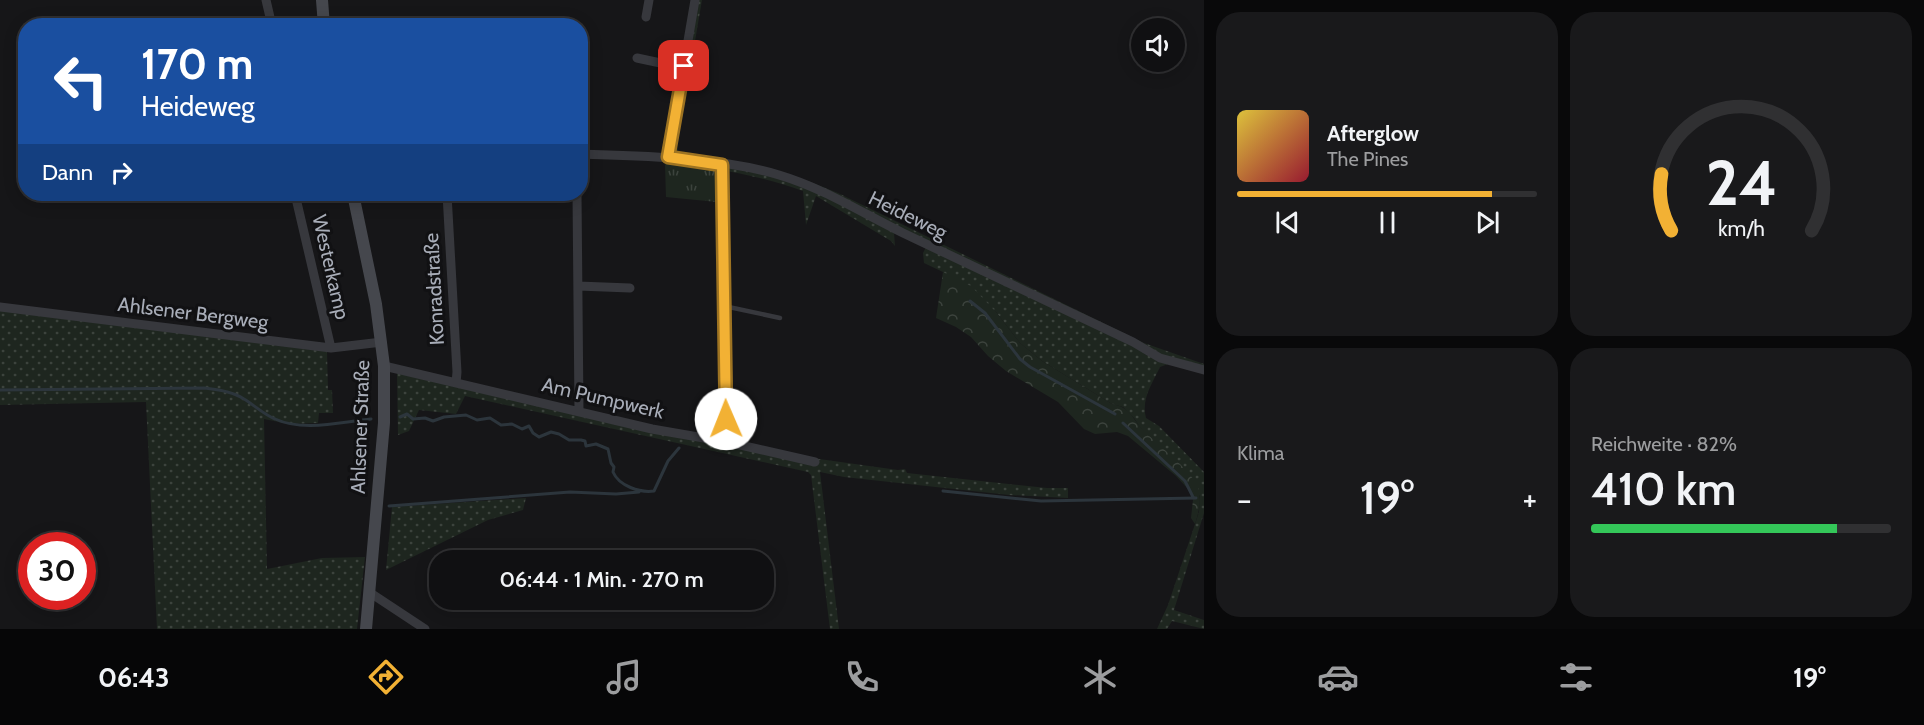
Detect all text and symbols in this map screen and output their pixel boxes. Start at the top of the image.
map controls [1131,18,1185,72]
button: sound [1131,18,1185,72]
text: 170 m [141,38,253,90]
pin [658,40,709,91]
icon: left [42,42,120,120]
icon: arrive [667,49,700,82]
text: Heideweg [141,90,255,123]
text: Afterglow [1327,120,1419,147]
text: 24 [1705,145,1777,221]
text: The Pines [1327,147,1408,171]
icon: right [105,156,138,189]
text: Dann [42,159,93,186]
street label: Heideweg [865,186,952,245]
icon: previous [1271,206,1304,239]
icon: pause [1371,206,1404,239]
icon: next [1471,206,1504,239]
street label: Westerkamp [307,212,355,322]
text: km/h [1718,216,1764,242]
street label: Konradstraße [419,232,449,346]
street label: Ahlsener Bergweg [116,292,271,334]
street label: Ahlsener Straße [346,360,374,494]
street label: Am Pumpwerk [540,372,666,424]
position arrow [694,387,758,451]
text: Reichweite · 82% [1591,432,1737,456]
text: Klima [1237,441,1284,465]
text: 410 km [1591,462,1736,516]
text: 19° [1360,471,1414,525]
text: − [1237,479,1252,519]
text: + [1522,479,1537,519]
speed limit sign: 30 [18,532,96,610]
text: 06:44 · 1 Min. · 270 m [499,566,704,593]
icon: directions [365,656,407,698]
icon: music [603,656,645,698]
icon: phone [841,656,883,698]
icon: climate [1079,656,1121,698]
icon: car [1317,656,1359,698]
icon: filters [1555,656,1597,698]
text: 06:43 [98,661,170,694]
text: 19° [1793,661,1826,694]

